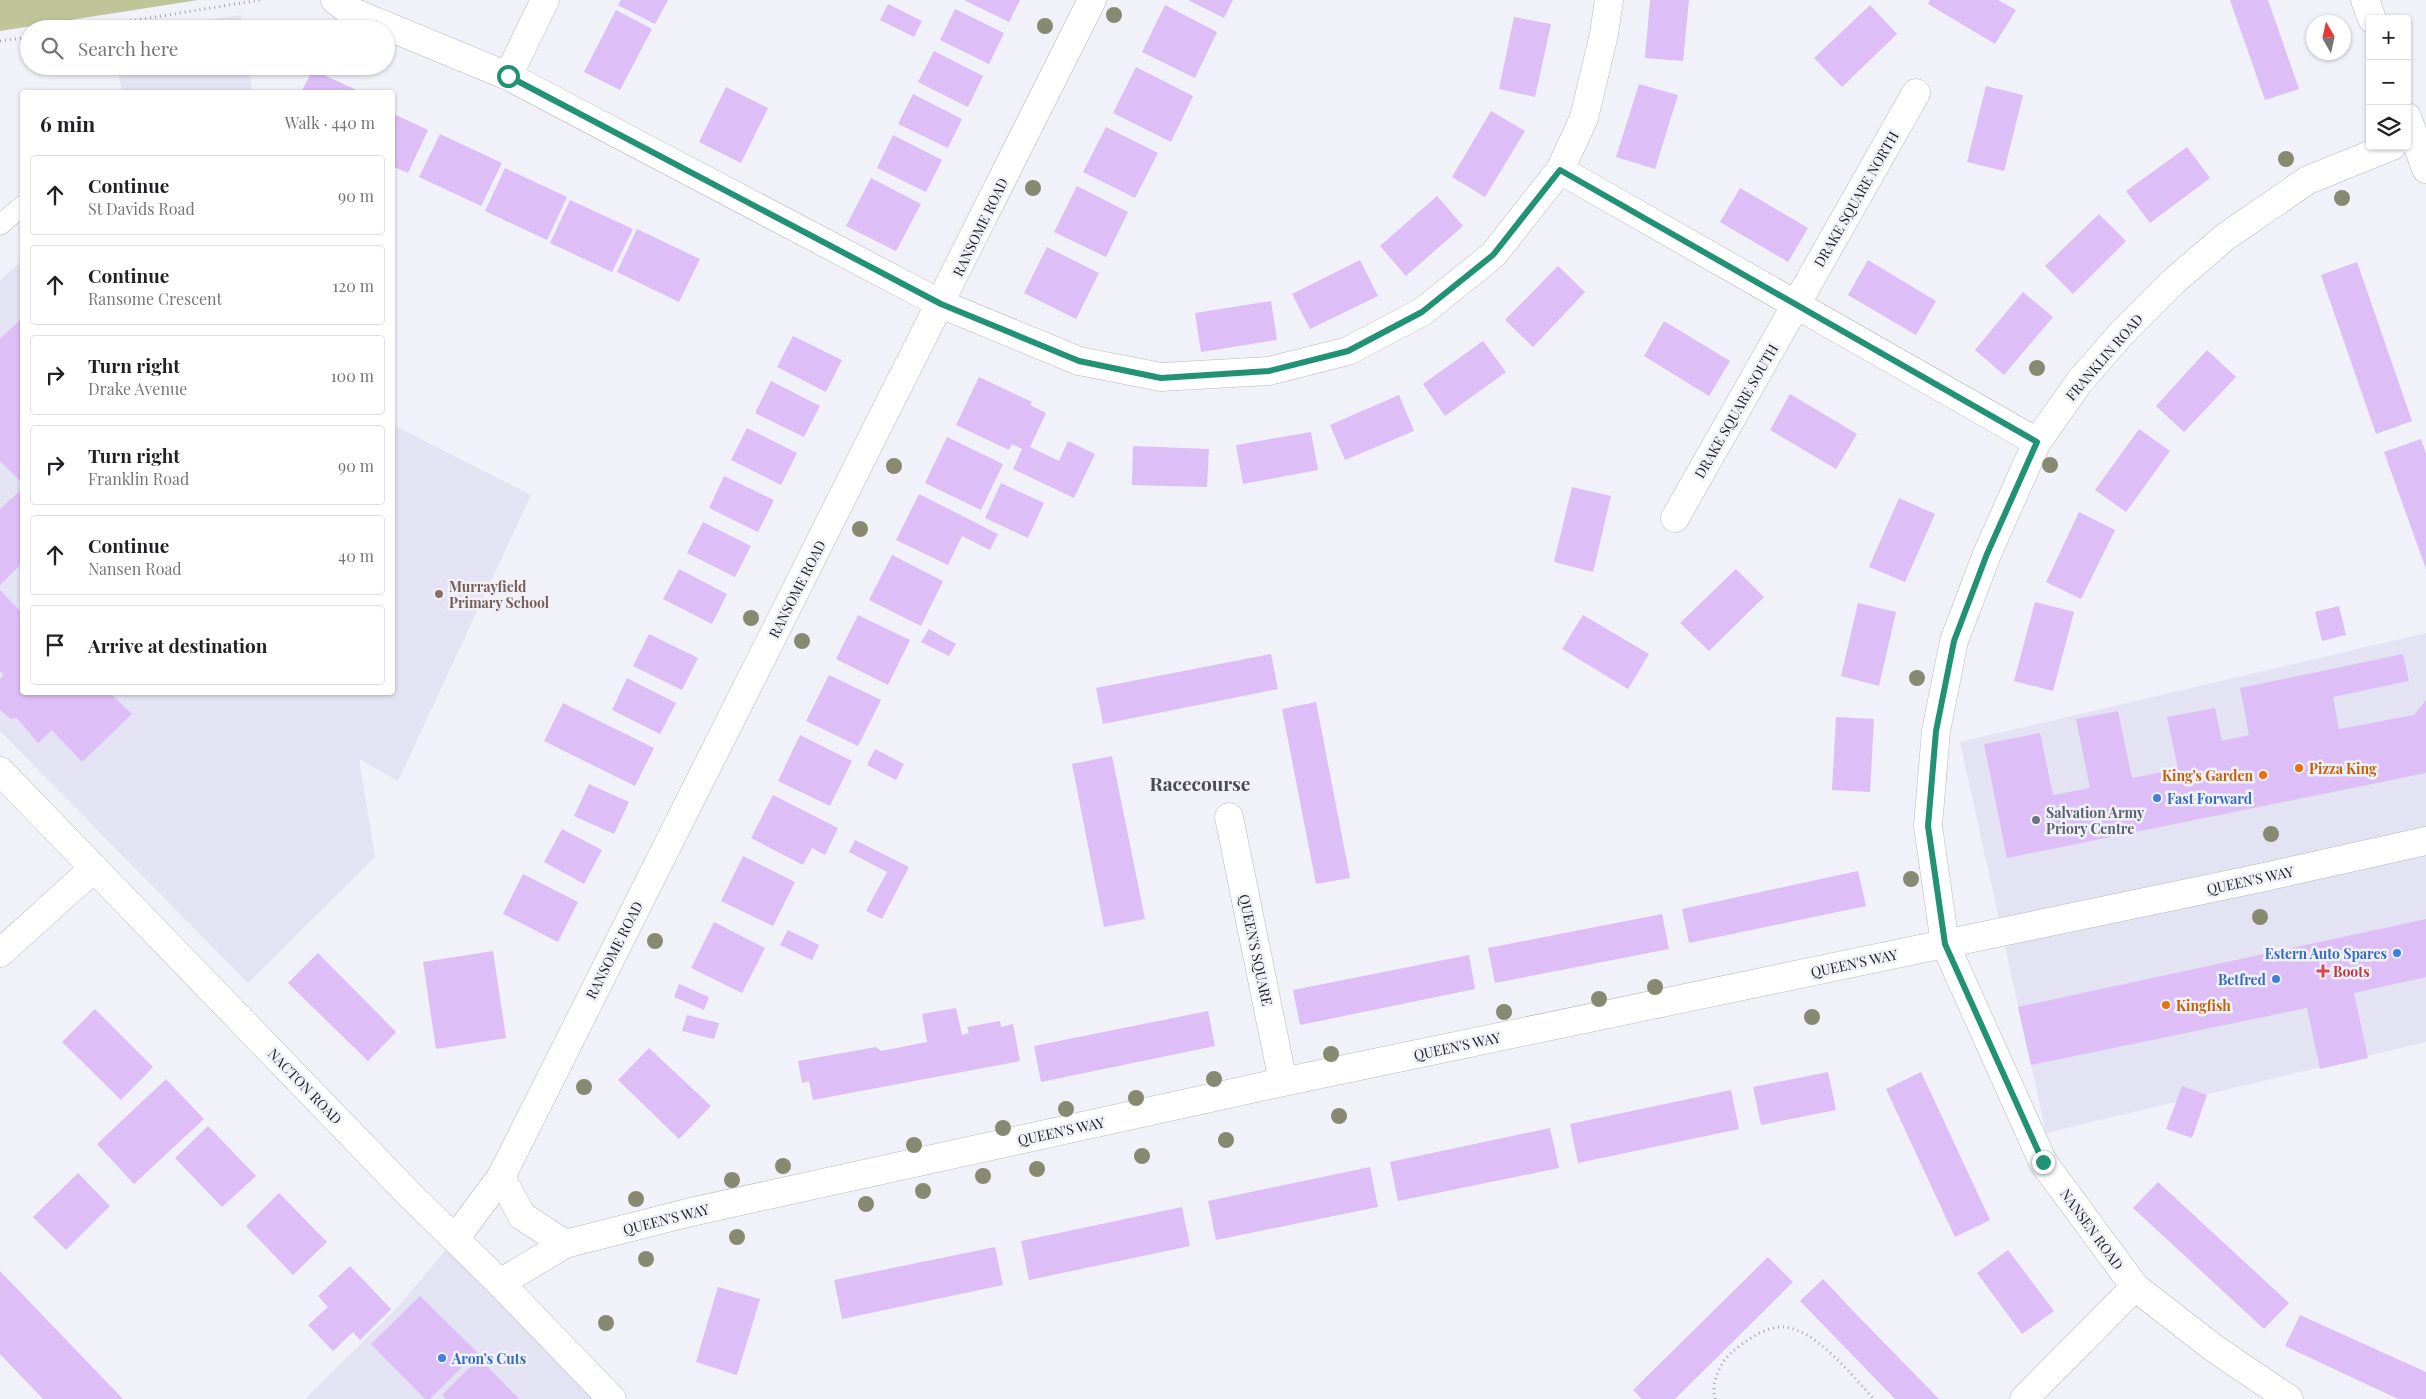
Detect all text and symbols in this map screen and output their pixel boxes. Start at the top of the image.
north arrow [2306,15,2351,60]
map controls [2366,15,2411,150]
button: + [2366,15,2411,60]
search box [20,20,395,75]
icon: search [38,34,66,62]
text: Search here [78,35,178,61]
button: − [2366,60,2411,105]
route start [497,65,520,88]
button: layers [2366,105,2411,150]
text: 6 min [40,109,95,137]
text: Walk · 440 m [285,112,375,133]
street label: DRAKE SQUARE NORTH [1809,127,1903,270]
text: Continue [88,172,169,198]
street label: RANSOME ROAD [948,175,1012,279]
icon: ahead [41,181,69,209]
text: 90 m [338,185,374,206]
text: St Davids Road [88,198,195,219]
text: Continue [88,262,169,288]
icon: ahead [41,271,69,299]
text: 120 m [333,275,374,296]
text: Ransome Crescent [88,288,222,309]
street label: FRANKLIN ROAD [2061,310,2147,404]
street label: DRAKE SQUARE SOUTH [1690,340,1782,482]
text: Turn right [88,352,180,378]
icon: right [41,361,69,389]
text: 100 m [331,365,374,386]
text: Drake Avenue [88,378,187,399]
text: Turn right [88,442,180,468]
icon: right [41,451,69,479]
text: 90 m [338,455,374,476]
text: Franklin Road [88,468,189,489]
text: Continue [88,532,169,558]
street label: RANSOME ROAD [764,537,830,641]
icon: ahead [41,541,69,569]
text: 40 m [338,545,374,566]
text: Nansen Road [88,558,182,579]
place label: Murrayfield Primary School [449,577,550,612]
marker: Murrayfield Primary School [433,588,445,600]
icon: arrive [41,631,69,659]
text: Arrive at destination [88,632,268,658]
place label: Pizza King [2309,759,2377,778]
marker: Pizza King [2293,762,2305,774]
place label: King's Garden [2162,766,2253,785]
marker: King's Garden [2257,769,2269,781]
district label: Racecourse [1150,770,1250,796]
place label: Fast Forward [2167,789,2253,808]
marker: Fast Forward [2151,792,2163,804]
place label: Salvation Army Priory Centre [2046,803,2145,838]
marker: Salvation Army Priory Centre [2030,814,2042,826]
street label: QUEEN'S WAY [2205,861,2296,898]
street label: QUEEN'S SQUARE [1235,892,1277,1008]
street label: RANSOME ROAD [581,898,647,1002]
street label: QUEEN'S WAY [1809,944,1900,981]
place label: Estern Auto Spares [2265,944,2387,963]
marker: Estern Auto Spares [2391,947,2403,959]
place label: Boots [2333,962,2370,981]
marker: Boots [2317,965,2329,977]
place label: Betfred [2218,970,2267,989]
marker: Betfred [2270,973,2282,985]
place label: Kingfish [2176,996,2231,1015]
marker: Kingfish [2160,999,2172,1011]
street label: QUEEN'S WAY [1412,1027,1503,1064]
street label: NACTON ROAD [264,1044,346,1128]
street label: QUEEN'S WAY [1016,1112,1107,1149]
route end [2032,1151,2055,1174]
street label: NANSEN ROAD [2056,1185,2128,1273]
street label: QUEEN'S WAY [621,1199,712,1239]
place label: Aron's Cuts [451,1349,526,1368]
marker: Aron's Cuts [436,1352,448,1364]

